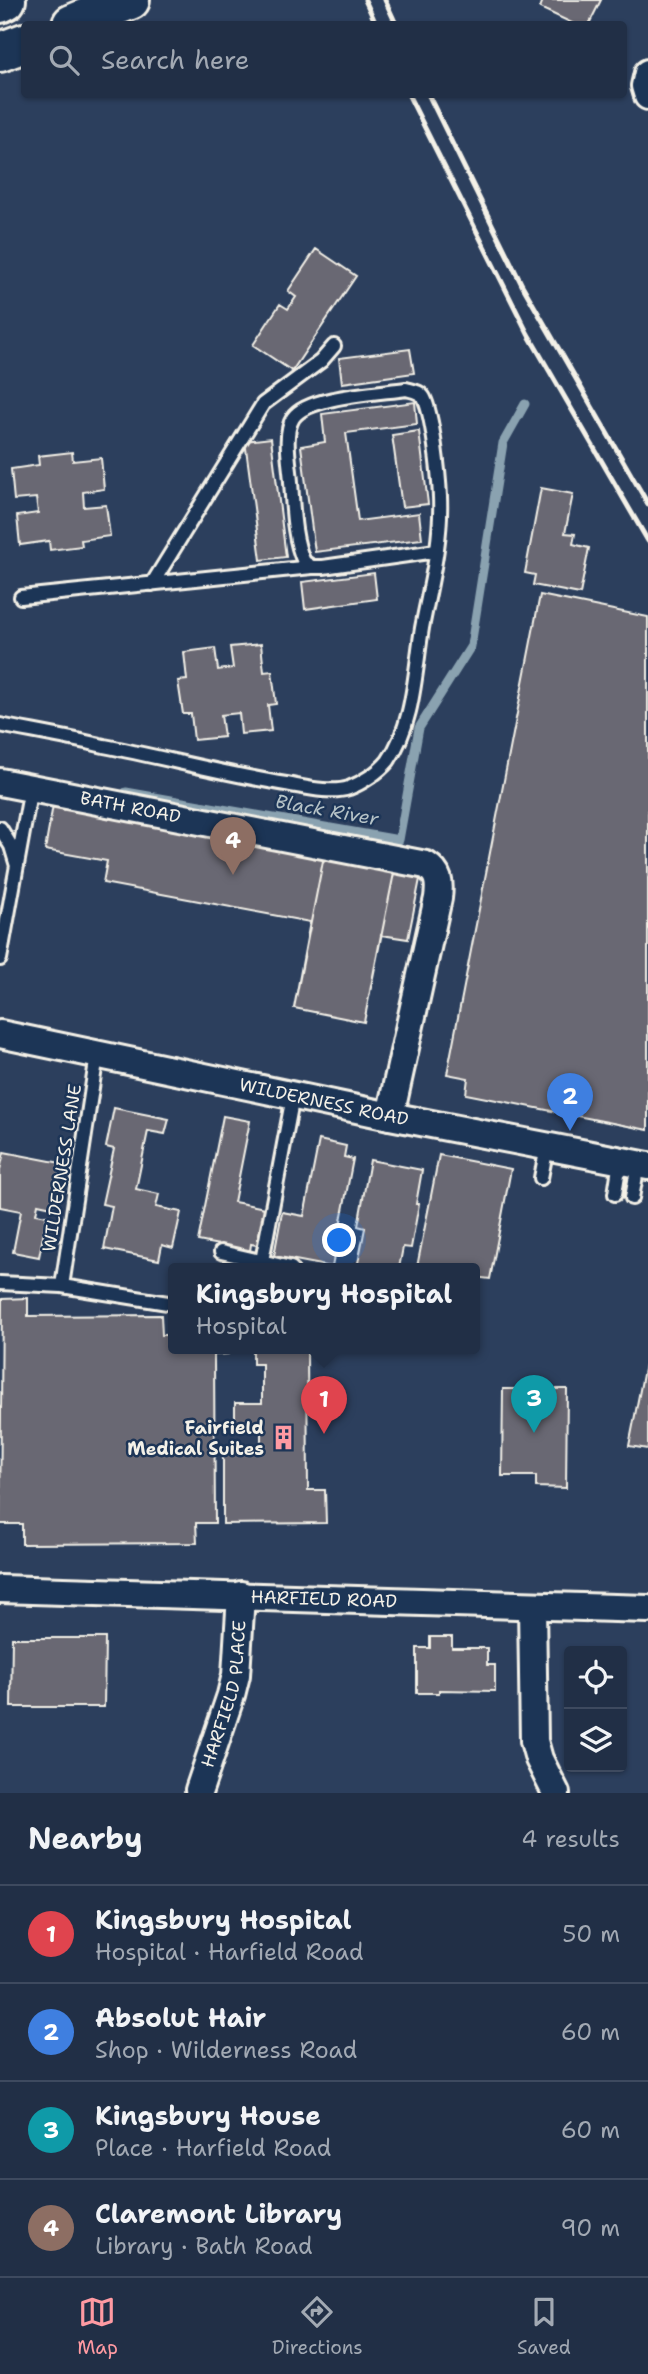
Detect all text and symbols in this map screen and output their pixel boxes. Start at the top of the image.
search box [21,21,627,98]
icon: search [45,41,83,79]
text: Search here [101,42,250,77]
street label: BATH ROAD [78,786,183,829]
water label: Black River [273,789,382,832]
pin: 4 [210,817,256,875]
street label: WILDERNESS ROAD [237,1073,411,1131]
pin: 2 [547,1073,593,1131]
street label: WILDERNESS LANE [37,1082,87,1254]
your location [322,1223,356,1257]
popup [168,1263,480,1354]
text: Kingsbury Hospital [196,1276,452,1311]
text: Hospital [196,1311,287,1341]
pin: 3 [511,1375,557,1433]
pin: 1 [301,1376,347,1434]
place label: Fairfield Medical Suites [127,1416,264,1461]
building icon: Fairfield Medical Suites [270,1424,298,1452]
street label: HARFIELD ROAD [250,1585,398,1613]
street label: HARFIELD PLACE [195,1620,251,1771]
map controls [564,1646,627,1772]
button: locate [564,1646,627,1709]
button: layers [564,1709,627,1772]
text: Nearby [28,1818,143,1859]
text: 4 results [521,1824,620,1854]
text: Kingsbury Hospital [95,1902,352,1937]
text: 1 [46,1919,56,1949]
text: 50 m [562,1919,620,1949]
text: Hospital · Harfield Road [95,1937,364,1967]
text: Absolut Hair [95,2000,266,2035]
text: 2 [43,2017,59,2047]
text: 60 m [561,2017,620,2047]
text: Shop · Wilderness Road [95,2035,357,2065]
text: Kingsbury House [95,2098,321,2133]
text: 3 [43,2115,59,2145]
text: 60 m [561,2115,620,2145]
text: Place · Harfield Road [95,2133,331,2163]
text: Claremont Library [95,2196,342,2231]
text: 4 [43,2213,59,2243]
text: 90 m [560,2213,620,2243]
text: Library · Bath Road [95,2231,313,2261]
tab: Map [77,2293,118,2360]
tab: Directions [272,2293,363,2360]
tab: Saved [517,2293,571,2360]

